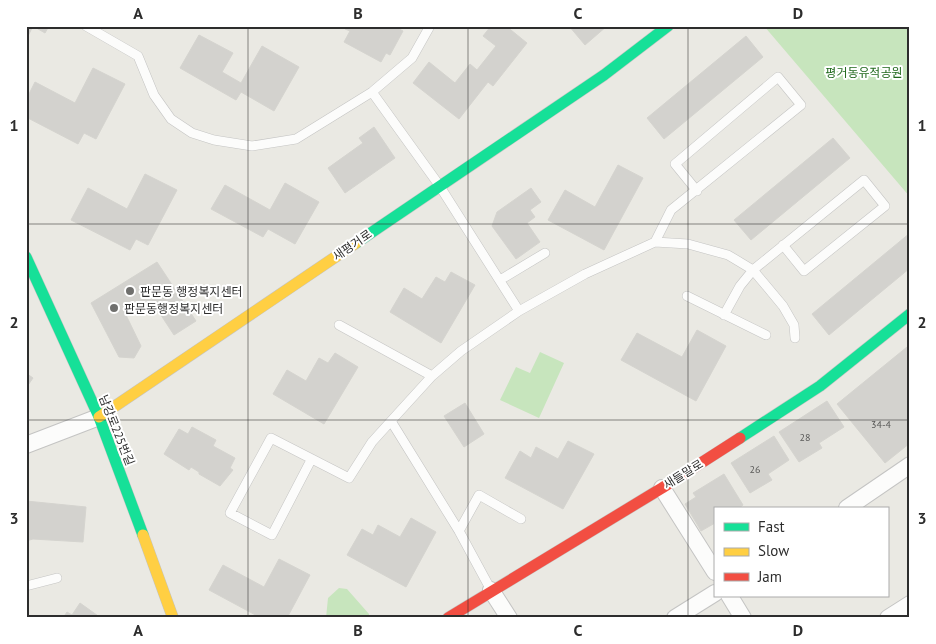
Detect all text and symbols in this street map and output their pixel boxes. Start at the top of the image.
text: A [133,3,143,23]
text: B [353,3,363,23]
text: C [574,3,583,23]
text: D [793,3,803,23]
park label: 평거동유적공원 [825,65,903,80]
text: 1 [9,115,19,135]
text: 1 [917,115,927,135]
street label: 새평거로 [330,226,374,264]
place label: 판문동 행정복지센터 [140,284,243,299]
marker: 판문동 행정복지센터 [124,285,136,297]
place label: 판문동행정복지센터 [124,301,223,316]
marker: 판문동행정복지센터 [108,302,120,314]
text: 2 [9,312,19,332]
text: 2 [917,312,927,332]
street label: 남강로225번길 [96,393,138,467]
house number: 34-4 [871,418,892,431]
house number: 28 [800,431,810,444]
street label: 새들말로 [660,456,706,492]
house number: 26 [750,463,760,476]
legend [714,507,888,596]
text: 3 [9,508,19,528]
text: 3 [917,508,927,528]
text: Fast [758,517,785,536]
text: Slow [758,541,789,560]
text: Jam [757,567,782,586]
text: A [133,620,143,640]
text: B [353,620,363,640]
text: C [574,620,583,640]
text: D [793,620,803,640]

